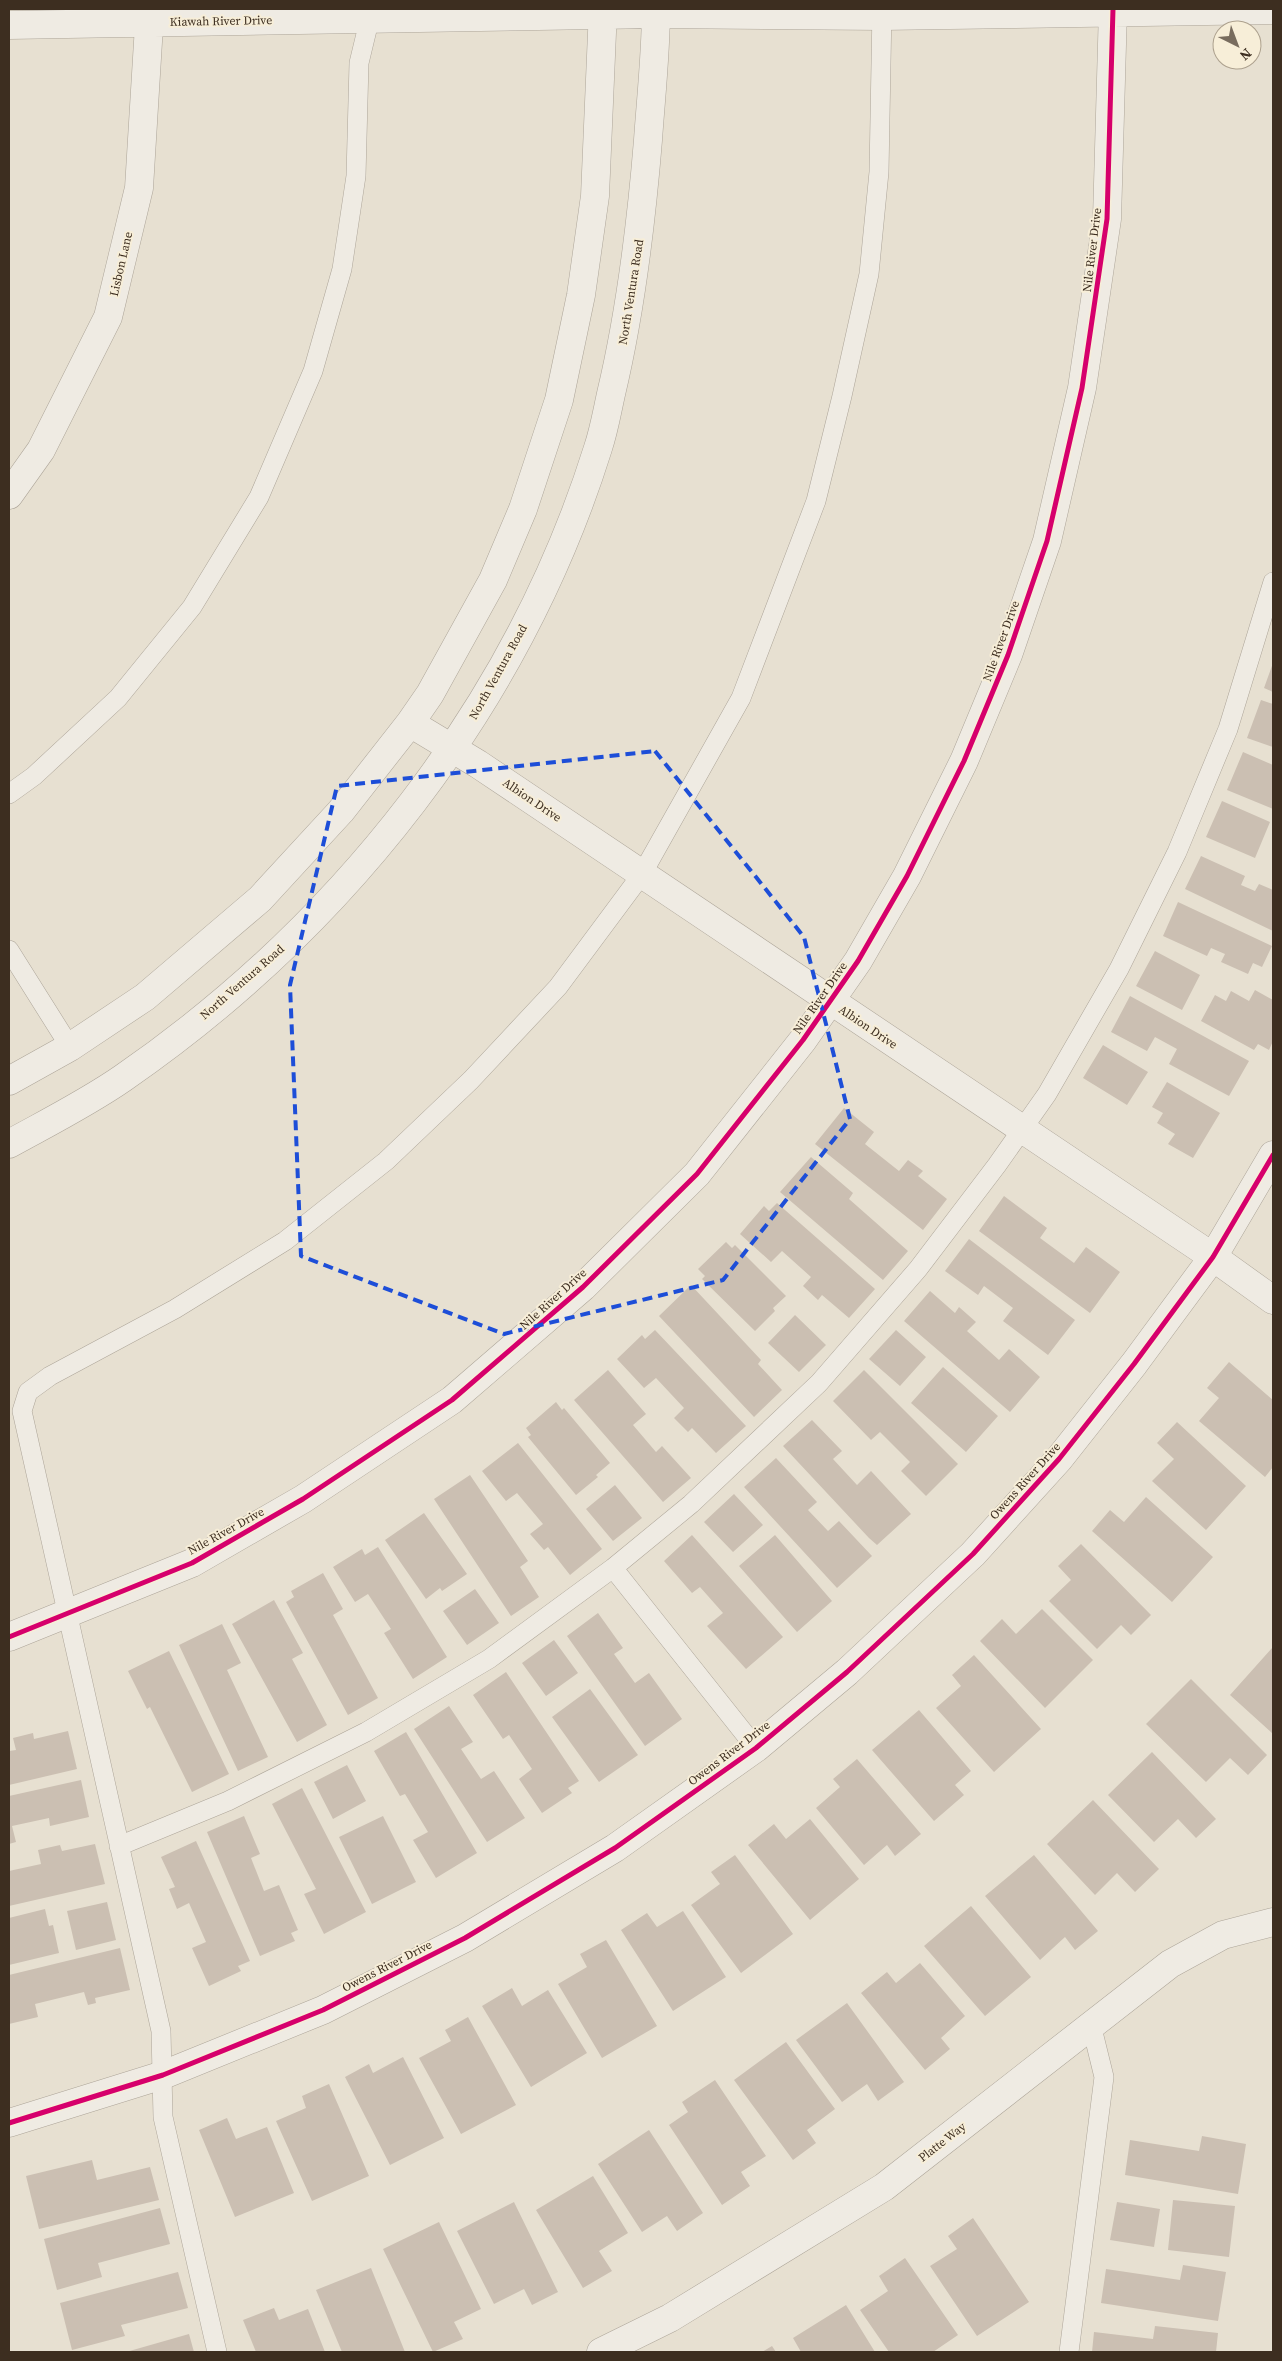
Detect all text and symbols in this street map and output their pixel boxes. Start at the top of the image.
street label: Kiawah River Drive [170,12,272,30]
north arrow [1212,20,1262,70]
text: N [1235,44,1256,66]
street label: Nile River Drive [1079,207,1105,293]
street label: Lisbon Lane [106,230,136,298]
street label: North Ventura Road [615,238,647,346]
street label: Nile River Drive [979,598,1023,684]
street label: North Ventura Road [465,621,531,723]
street label: Albion Drive [499,774,565,826]
street label: North Ventura Road [197,941,288,1023]
street label: Nile River Drive [789,959,851,1037]
street label: Albion Drive [835,1001,901,1053]
street label: Nile River Drive [516,1265,590,1333]
street label: Owens River Drive [986,1439,1064,1523]
street label: Nile River Drive [185,1503,267,1559]
street label: Owens River Drive [685,1717,773,1789]
street label: Owens River Drive [339,1936,435,1996]
street label: Platte Way [915,2118,970,2166]

